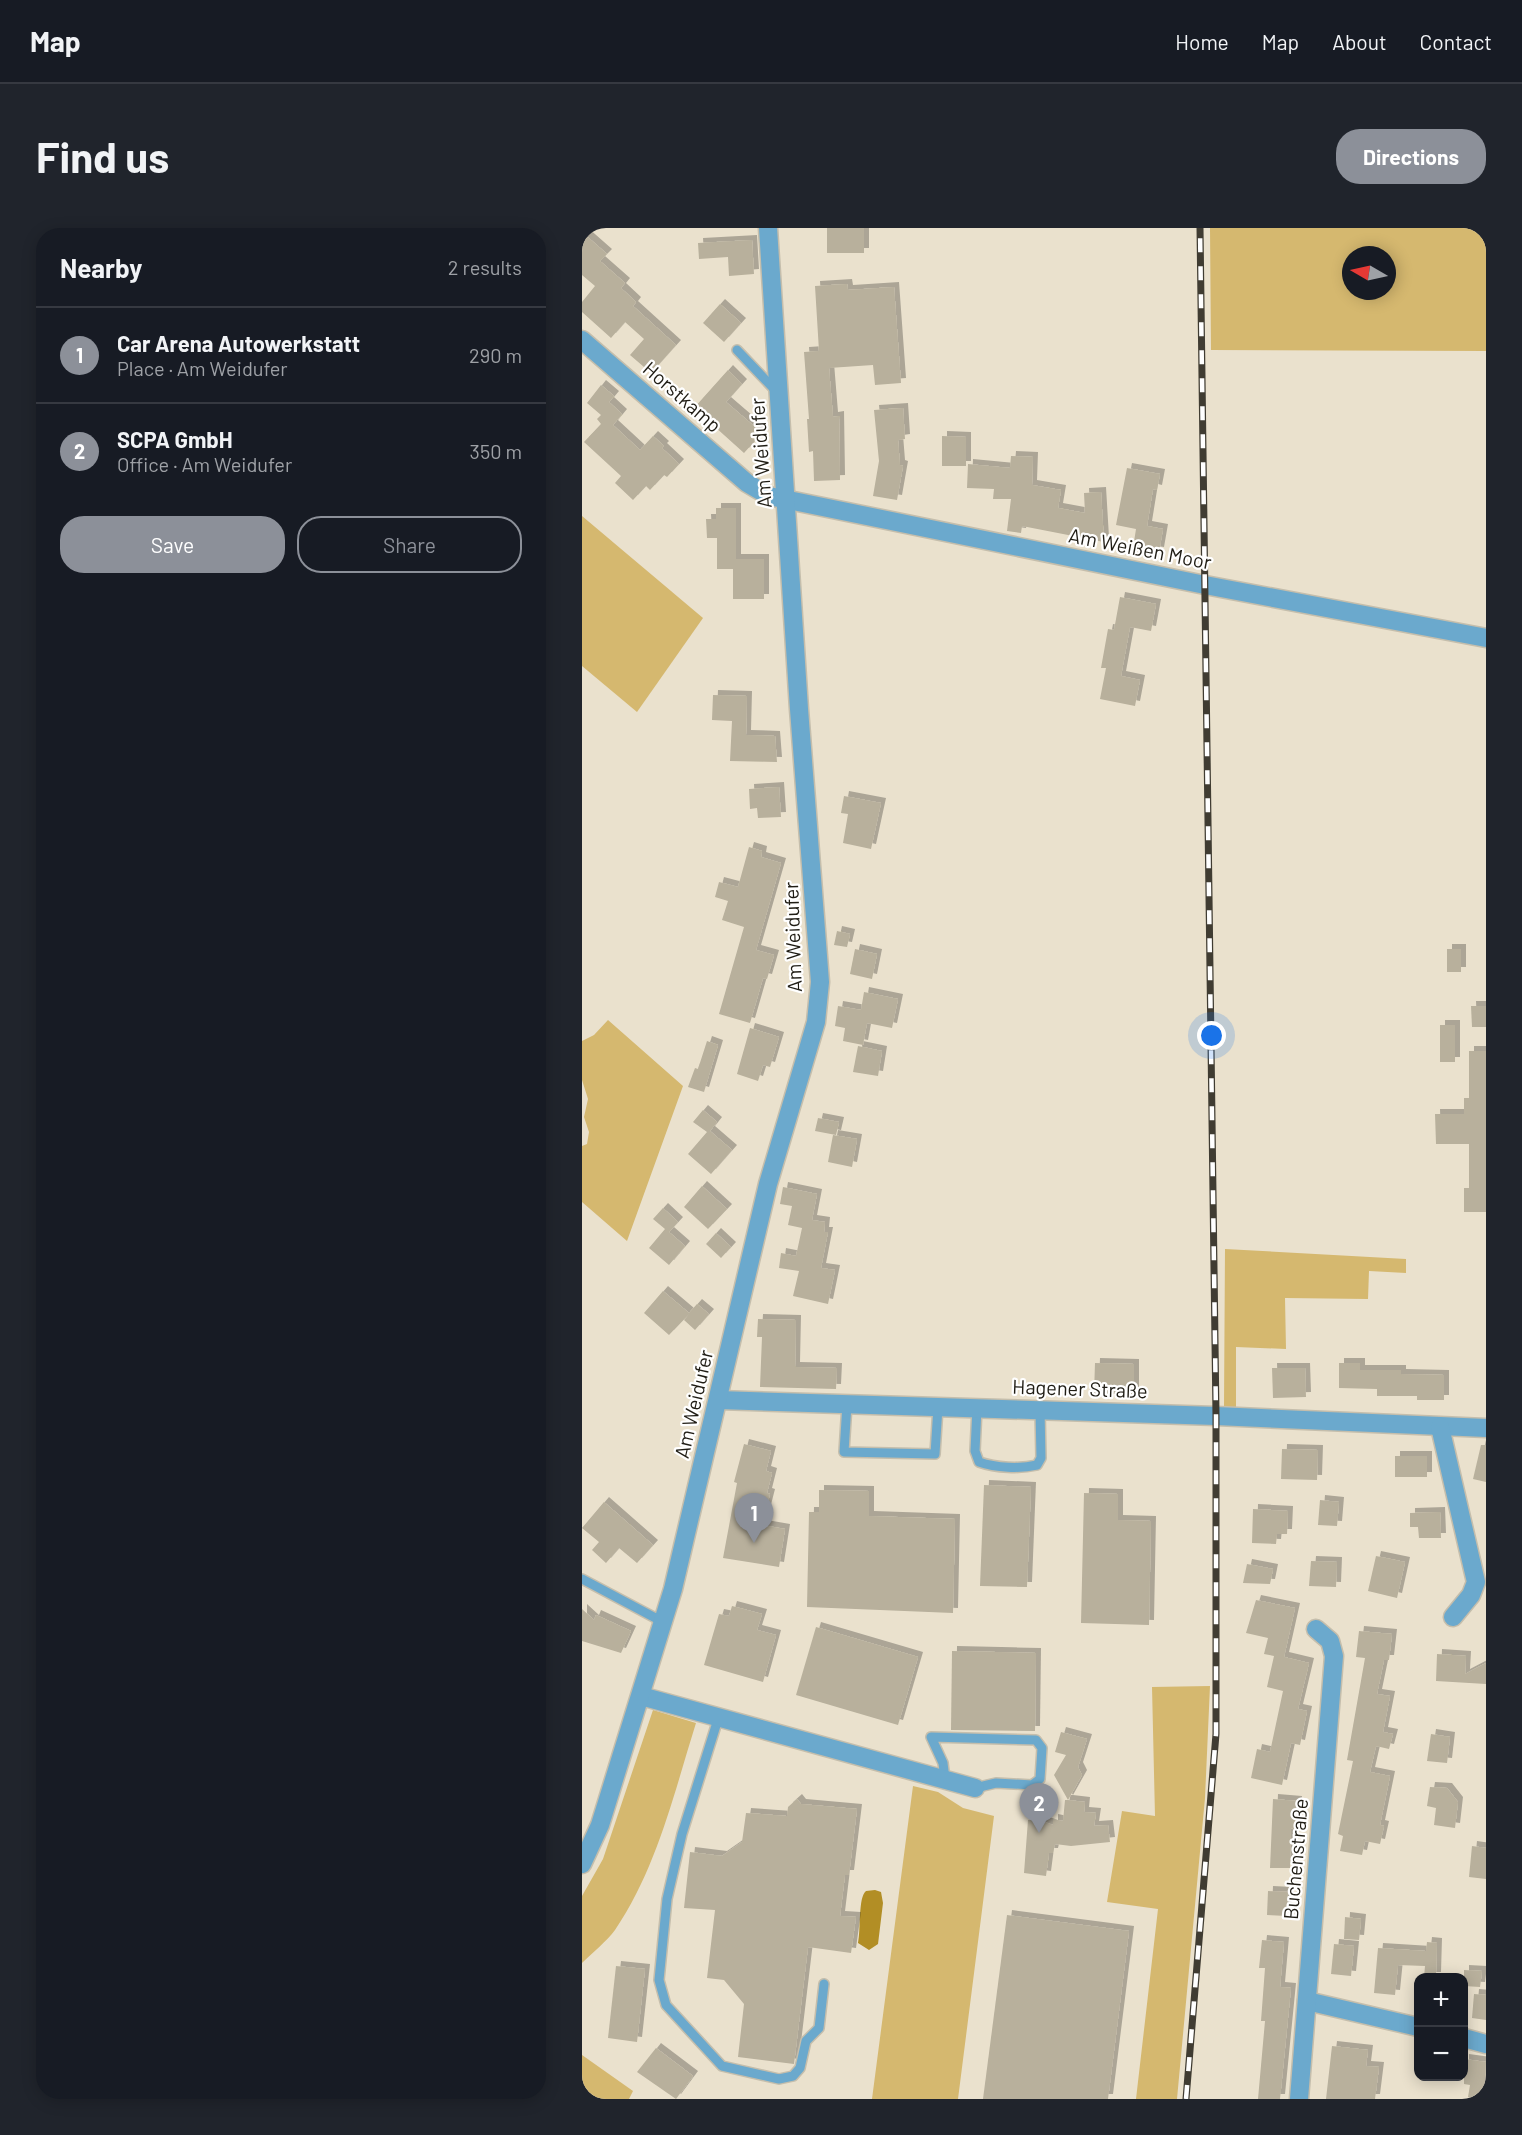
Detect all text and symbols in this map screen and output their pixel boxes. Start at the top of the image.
text: Map [30,24,81,58]
text: Home [1175,29,1229,54]
text: Map [1262,29,1299,54]
text: About [1332,29,1387,54]
text: Contact [1420,29,1492,54]
button: Directions [1336,129,1486,184]
text: Find us [36,131,169,181]
north arrow [1342,246,1396,300]
text: Nearby [60,252,142,283]
text: 2 results [448,255,522,279]
text: Car Arena Autowerkstatt [117,330,360,356]
text: 1 [76,343,83,367]
text: 290 m [469,343,522,367]
text: Place · Am Weidufer [117,356,288,380]
street label: Horstkamp [639,356,727,437]
street label: Am Weidufer [744,397,776,509]
text: SCPA GmbH [117,426,233,452]
text: 2 [74,439,85,463]
text: 350 m [470,439,522,463]
text: Office · Am Weidufer [117,452,292,476]
button: Save [60,516,285,573]
button: Share [297,516,522,573]
street label: Am Weißen Moor [1067,522,1214,574]
street label: Am Weidufer [778,881,806,993]
your location [1197,1021,1226,1050]
street label: Am Weidufer [669,1347,717,1460]
street label: Hagener Straße [1012,1374,1148,1402]
pin: 1 [734,1494,774,1543]
pin: 2 [1020,1784,1058,1833]
street label: Buchenstraße [1278,1797,1312,1921]
map controls [1414,1973,1468,2081]
button: + [1414,1973,1468,2027]
button: − [1414,2027,1468,2081]

